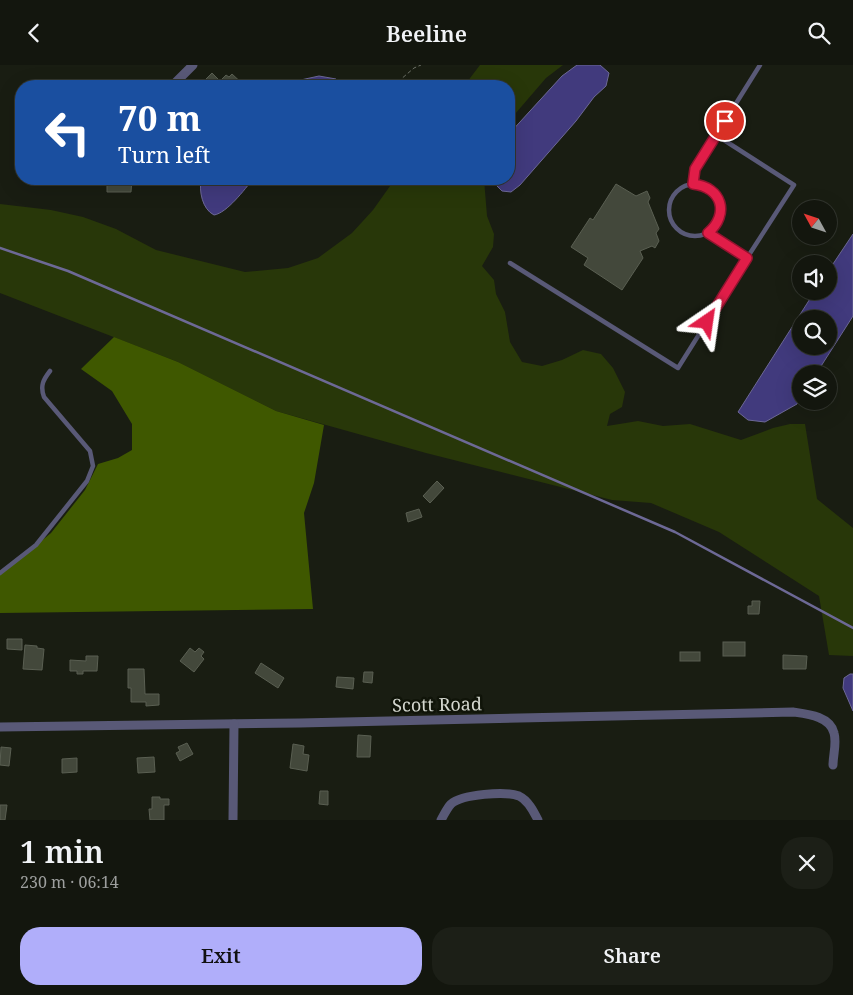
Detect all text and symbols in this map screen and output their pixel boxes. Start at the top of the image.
text: Beeline [386,18,467,48]
icon: back [20,19,48,47]
icon: search [805,19,833,47]
text: 70 m [118,94,201,141]
icon: left [35,100,100,165]
pin [704,100,746,142]
icon: arrive [711,107,739,135]
text: Turn left [118,139,210,169]
north arrow [792,200,838,245]
map controls [792,200,837,410]
button: sound [792,255,837,300]
position arrow [680,295,732,347]
button: search [792,310,837,355]
button: layers [792,365,837,410]
street label: Scott Road [392,691,482,717]
text: 1 min [20,831,104,872]
button: close [781,837,833,889]
text: 230 m · 06:14 [20,871,119,893]
button: Exit [20,927,422,985]
button: Share [432,927,833,985]

